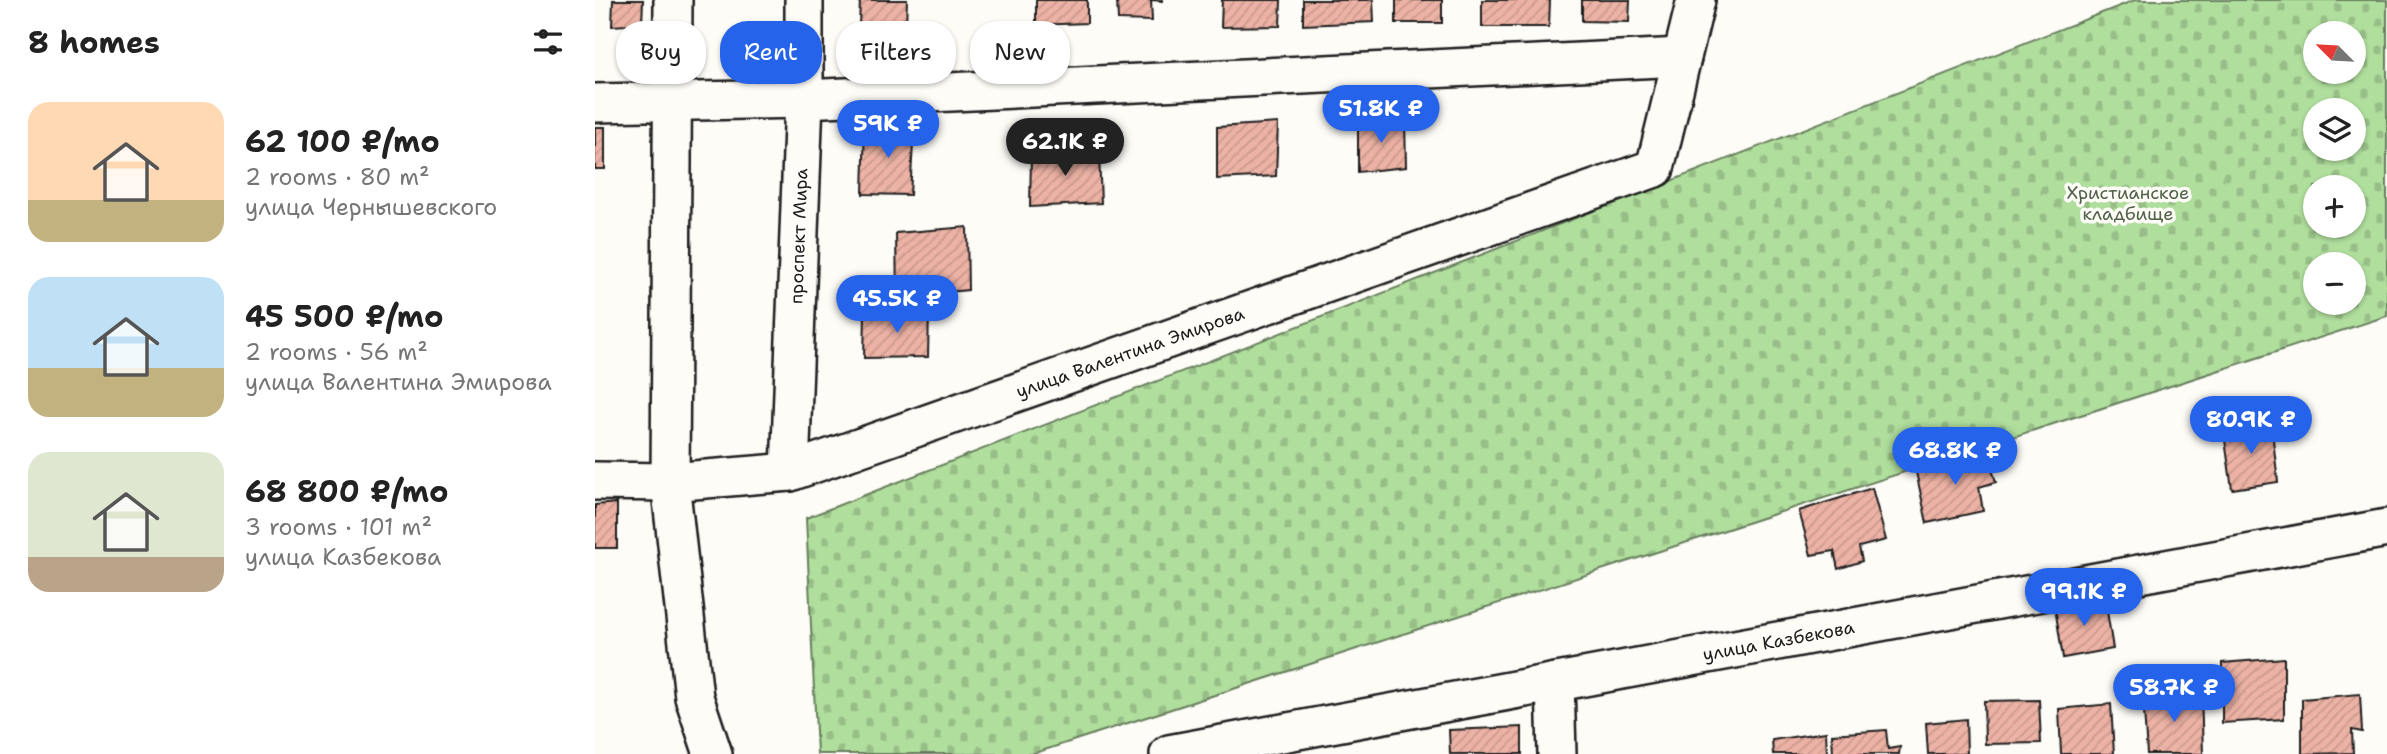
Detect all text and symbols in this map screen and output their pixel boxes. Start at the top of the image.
chip: Buy [616,21,706,84]
chip: Rent [720,21,822,84]
chip: Filters [836,21,956,84]
chip: New [970,21,1070,84]
north arrow [2303,21,2366,84]
map controls [2303,21,2366,315]
text: 8 homes [28,22,160,63]
icon: filters [529,23,567,61]
pin: 51.8K ₽ [1316,86,1446,145]
text: 51.8K ₽ [1339,93,1423,123]
button: layers [2303,98,2366,161]
pin: 59K ₽ [839,100,937,160]
text: 59K ₽ [853,108,923,138]
pin: 62.1K ₽ [1000,118,1130,178]
text: 62 100 ₽/mo [245,121,440,162]
text: 62.1K ₽ [1022,126,1108,156]
icon: home [84,130,168,214]
text: 2 rooms · 80 m² [245,162,430,192]
street label: проспект Мира [784,168,813,305]
button: + [2303,175,2366,238]
park label: Христианское кладбище [2067,181,2189,226]
text: улица Чернышевского [245,192,497,222]
button: − [2303,252,2366,315]
pin: 45.5K ₽ [832,276,962,335]
text: 45.5K ₽ [852,283,942,313]
text: 45 500 ₽/mo [245,296,443,337]
street label: улица Валентина Эмирова [1013,301,1248,404]
icon: home [84,305,168,389]
text: 2 rooms · 56 m² [245,337,428,367]
text: улица Валентина Эмирова [245,367,552,397]
pin: 80.9K ₽ [2186,396,2316,456]
text: 80.9K ₽ [2206,404,2296,434]
pin: 68.8K ₽ [1890,428,2020,487]
text: 68.8K ₽ [1908,435,2002,465]
text: 68 800 ₽/mo [245,471,449,512]
icon: home [84,480,168,564]
text: 3 rooms · 101 m² [245,512,432,542]
text: улица Казбекова [245,542,441,572]
pin: 99.1K ₽ [2019,568,2149,628]
text: 99.1K ₽ [2041,576,2127,606]
street label: улица Казбекова [1701,615,1856,667]
pin: 58.7K ₽ [2109,664,2239,724]
text: 58.7K ₽ [2129,672,2219,702]

